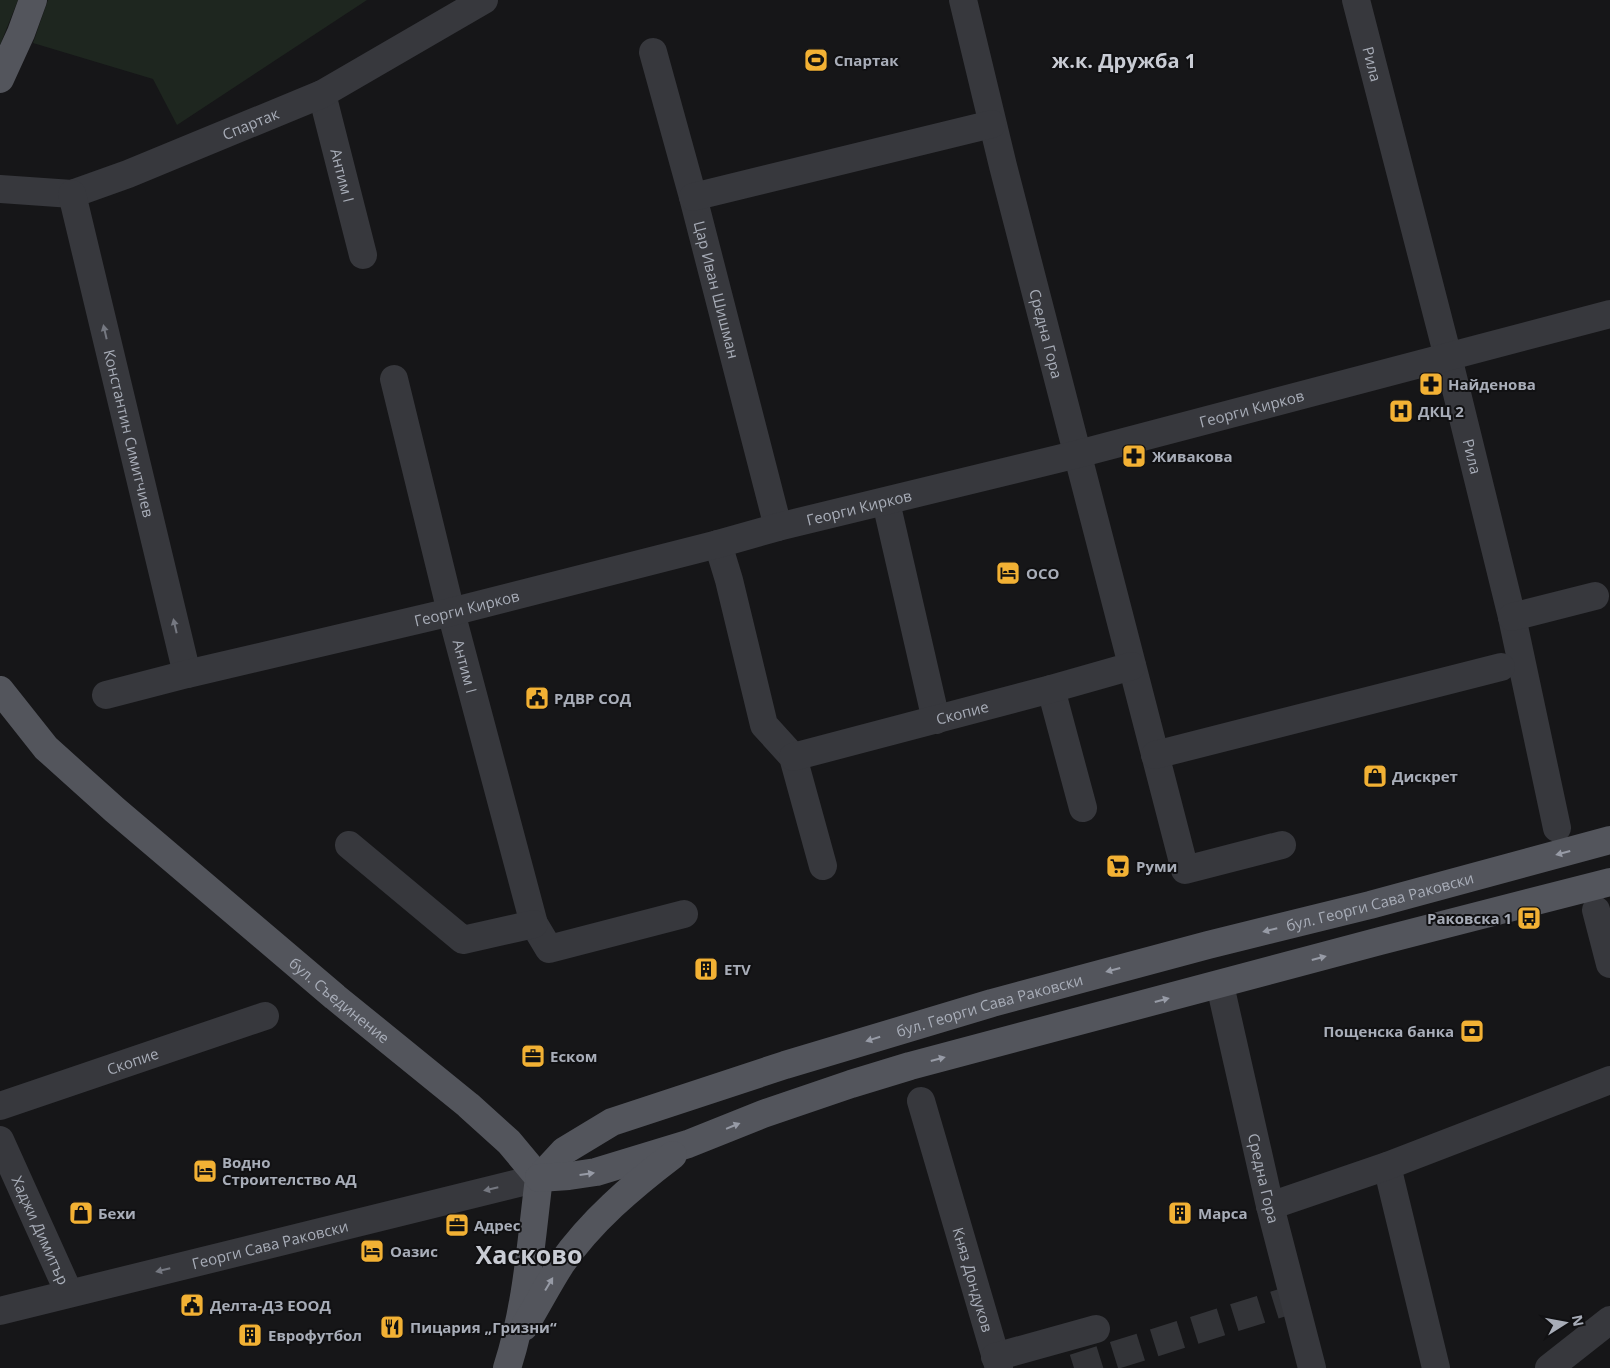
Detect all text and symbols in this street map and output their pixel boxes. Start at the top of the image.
street label: Рила [1358,44,1387,84]
sports icon: Спартак [803,47,829,73]
district label: ж.к. Дружба 1 [1052,47,1196,74]
place label: Спартак [834,50,899,70]
street label: Спартак [219,103,282,144]
street label: Антим I [326,146,359,204]
street label: Цар Иван Шишман [690,219,744,361]
street label: Средна Гора [1025,287,1068,381]
one-way arrow [101,325,109,340]
street label: Константин Симитчиев [100,347,159,519]
pharmacy icon: Найденова [1418,371,1444,397]
place label: Найденова [1448,374,1536,394]
street label: Георги Кирков [1197,385,1306,432]
hospital icon: ДКЦ 2 [1388,398,1414,424]
place label: ДКЦ 2 [1418,401,1464,421]
street label: Рила [1459,437,1486,476]
pharmacy icon: Живакова [1121,443,1147,469]
place label: Живакова [1152,446,1233,466]
street label: Георги Кирков [804,485,914,530]
hotel icon: ОСО [995,560,1021,586]
place label: ОСО [1026,563,1059,583]
street label: Георги Кирков [412,585,521,630]
one-way arrow [171,619,179,634]
street label: Антим I [449,637,482,695]
public building icon: РДВР СОД [524,685,550,711]
place label: РДВР СОД [554,688,632,708]
street label: Скопие [934,696,991,729]
shop icon: Дискрет [1362,763,1388,789]
place label: Дискрет [1392,766,1458,786]
one-way arrow [1555,849,1570,857]
supermarket icon: Руми [1105,853,1131,879]
place label: Руми [1136,856,1177,876]
street label: бул. Георги Сава Раковски [1284,867,1476,935]
bus stop icon: Раковска 1 [1516,905,1542,931]
place label: Раковска 1 [1427,908,1512,928]
one-way arrow [1263,926,1278,934]
street label: бул. Съединение [285,953,394,1048]
one-way arrow [1312,954,1327,962]
building icon: ETV [693,956,719,982]
place label: ETV [724,959,751,979]
one-way arrow [1105,967,1120,975]
street label: бул. Георги Сава Раковски [894,969,1085,1041]
one-way arrow [1155,996,1170,1004]
bank icon: Пощенска банка [1459,1018,1485,1044]
place label: Пощенска банка [1323,1021,1454,1041]
one-way arrow [865,1035,880,1043]
street label: Скопие [104,1043,161,1079]
office icon: Еском [520,1043,546,1069]
place label: Еском [550,1046,597,1066]
one-way arrow [930,1055,945,1063]
one-way arrow [726,1121,740,1129]
street label: Средна Гора [1244,1131,1284,1225]
place label: Водно Строителство АД [222,1152,357,1189]
hotel icon: Водно Строителство АД [192,1158,218,1184]
one-way arrow [579,1169,595,1177]
street label: Хаджи Димитър [8,1173,74,1288]
one-way arrow [484,1185,499,1193]
shop icon: Бехи [68,1200,94,1226]
building icon: Марса [1167,1200,1193,1226]
place label: Бехи [98,1203,136,1223]
place label: Марса [1198,1203,1247,1223]
office icon: Адрес [444,1212,470,1238]
street label: Георги Сава Раковски [190,1215,350,1273]
place label: Адрес [474,1215,521,1235]
street label: Княз Дондуков [948,1225,998,1334]
district label: Хасково [476,1237,582,1271]
hotel icon: Оазис [359,1238,385,1264]
place label: Оазис [390,1241,438,1261]
one-way arrow [156,1266,171,1274]
one-way arrow [545,1278,554,1291]
public building icon: Делта-ДЗ ЕООД [179,1292,205,1318]
place label: Делта-ДЗ ЕООД [210,1295,332,1315]
north arrow [1540,1298,1590,1348]
text: N [1568,1313,1589,1328]
restaurant icon: Пицария „Гризни“ [379,1314,405,1340]
place label: Пицария „Гризни“ [410,1317,557,1337]
building icon: Еврофутбол [237,1322,263,1348]
place label: Еврофутбол [268,1325,362,1345]

